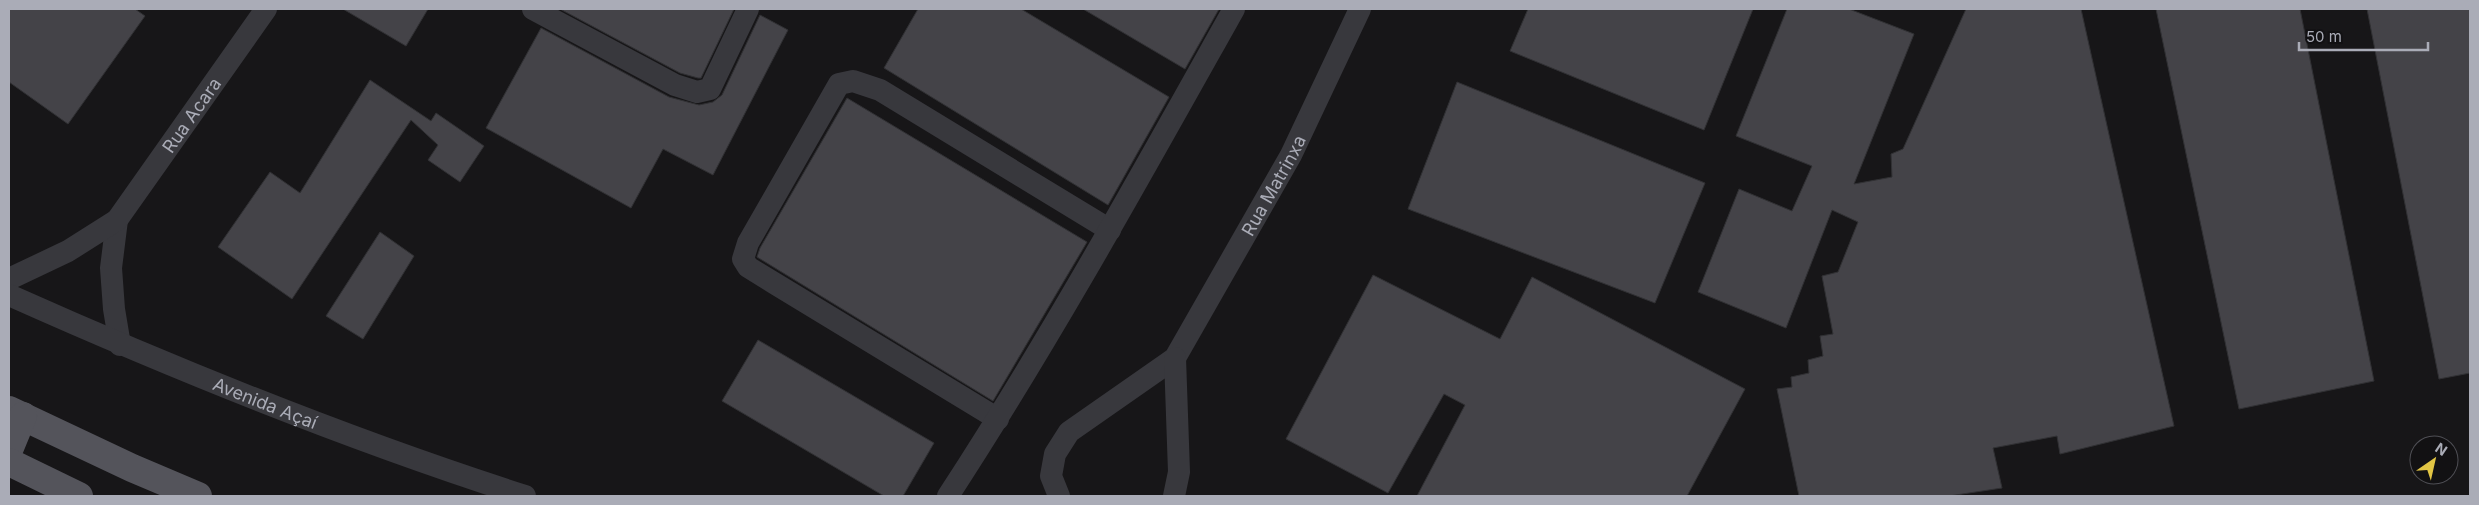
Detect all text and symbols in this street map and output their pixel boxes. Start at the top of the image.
scale bar [2299,20,2428,52]
text: 50 m [2306,27,2342,46]
street label: Rua Acara [157,73,225,157]
street label: Rua Matrinxa [1237,132,1309,239]
street label: Avenida Açaí [210,373,321,433]
north arrow [2409,435,2459,485]
text: N [2432,439,2451,459]

